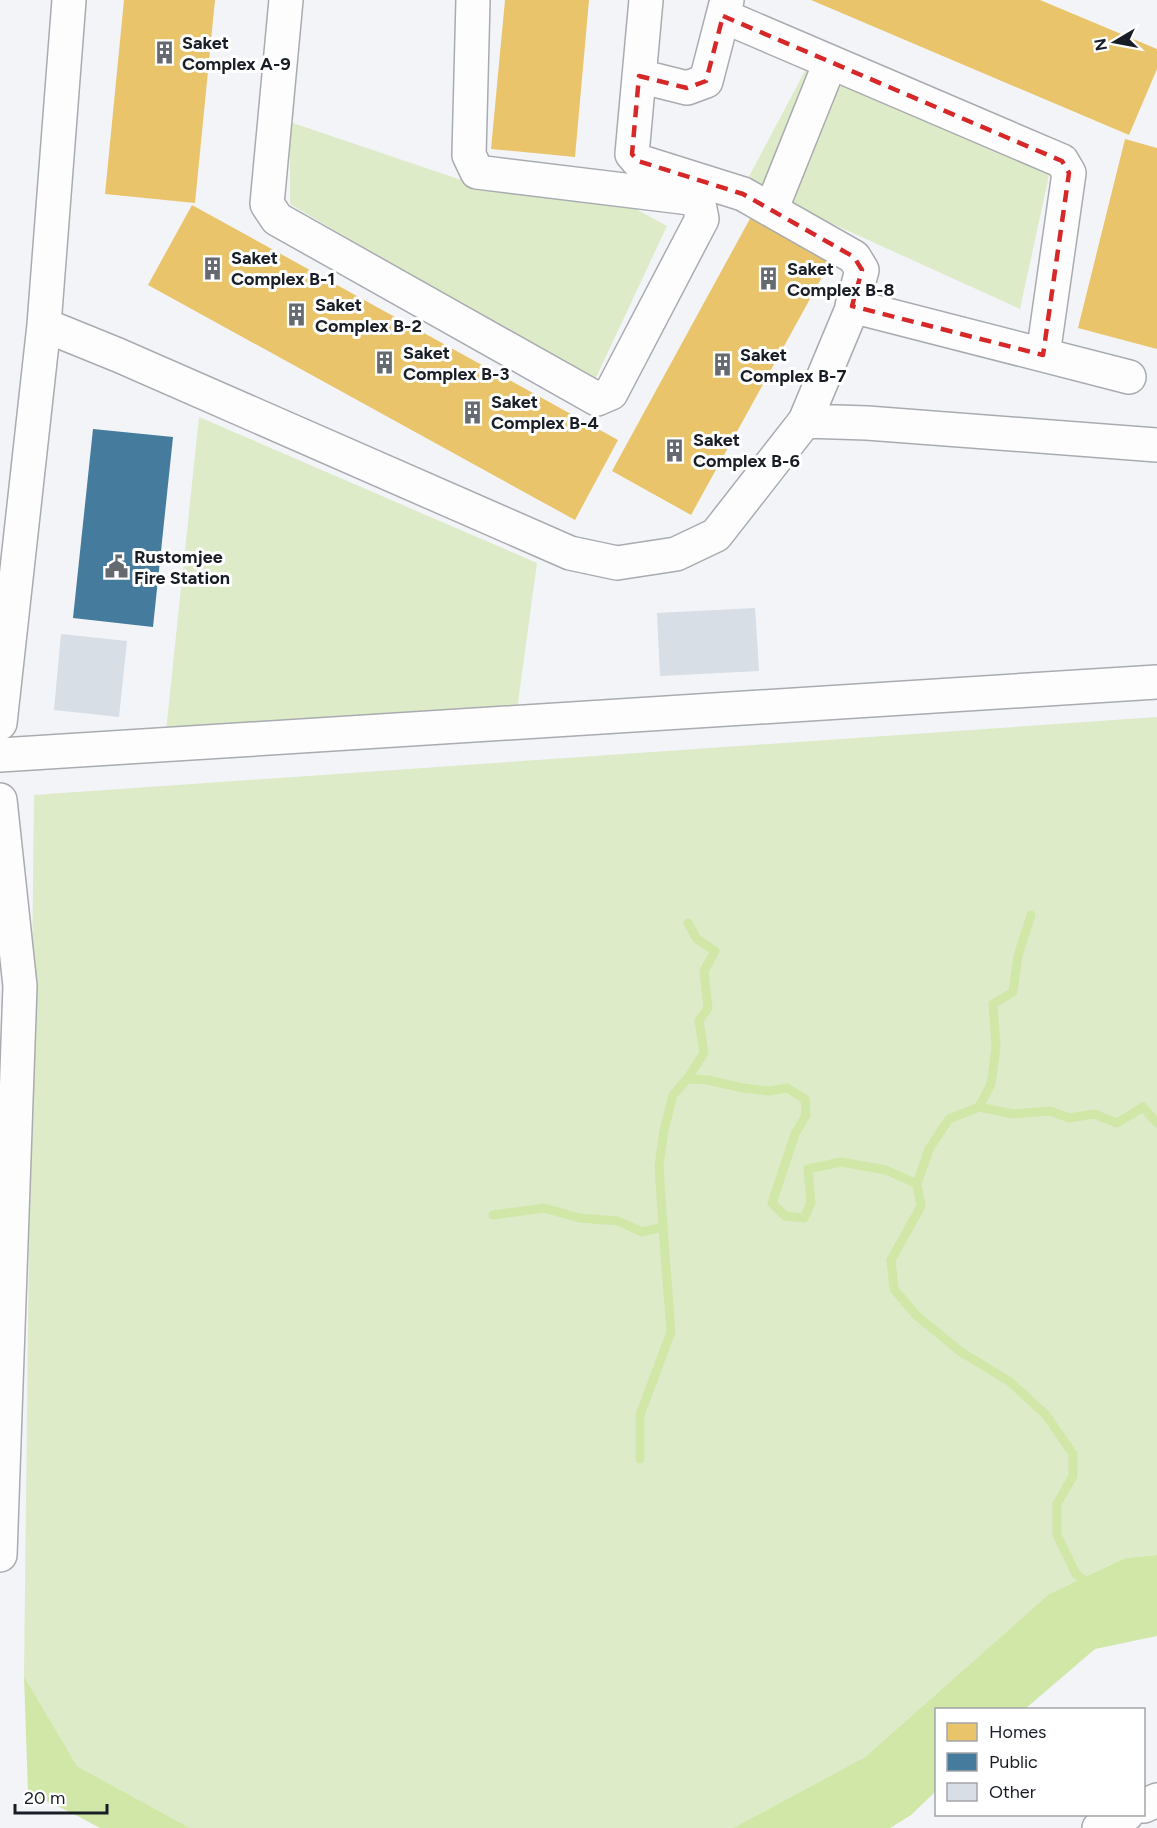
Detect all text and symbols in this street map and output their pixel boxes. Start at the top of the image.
north arrow [1085,12,1145,72]
place label: Saket Complex A-9 [182,32,291,75]
text: N [1090,37,1111,52]
building icon: Saket Complex A-9 [151,40,177,66]
place label: Saket Complex B-1 [231,247,335,290]
building icon: Saket Complex B-1 [200,255,226,281]
place label: Saket Complex B-8 [787,258,894,301]
building icon: Saket Complex B-8 [756,266,782,292]
place label: Saket Complex B-2 [315,294,422,337]
building icon: Saket Complex B-2 [284,302,310,328]
place label: Saket Complex B-3 [403,342,509,385]
place label: Saket Complex B-7 [740,344,846,387]
building icon: Saket Complex B-3 [372,350,398,376]
building icon: Saket Complex B-7 [709,352,735,378]
place label: Saket Complex B-4 [491,391,599,434]
building icon: Saket Complex B-4 [460,399,486,425]
place label: Saket Complex B-6 [693,429,800,472]
building icon: Saket Complex B-6 [662,437,688,463]
place label: Rustomjee Fire Station [134,546,230,589]
public building icon: Rustomjee Fire Station [103,554,129,580]
legend [935,1708,1145,1816]
text: Homes [989,1721,1047,1743]
text: Public [989,1751,1038,1773]
scale bar [15,1777,106,1815]
text: Other [989,1781,1036,1803]
text: 20 m [24,1787,65,1809]

